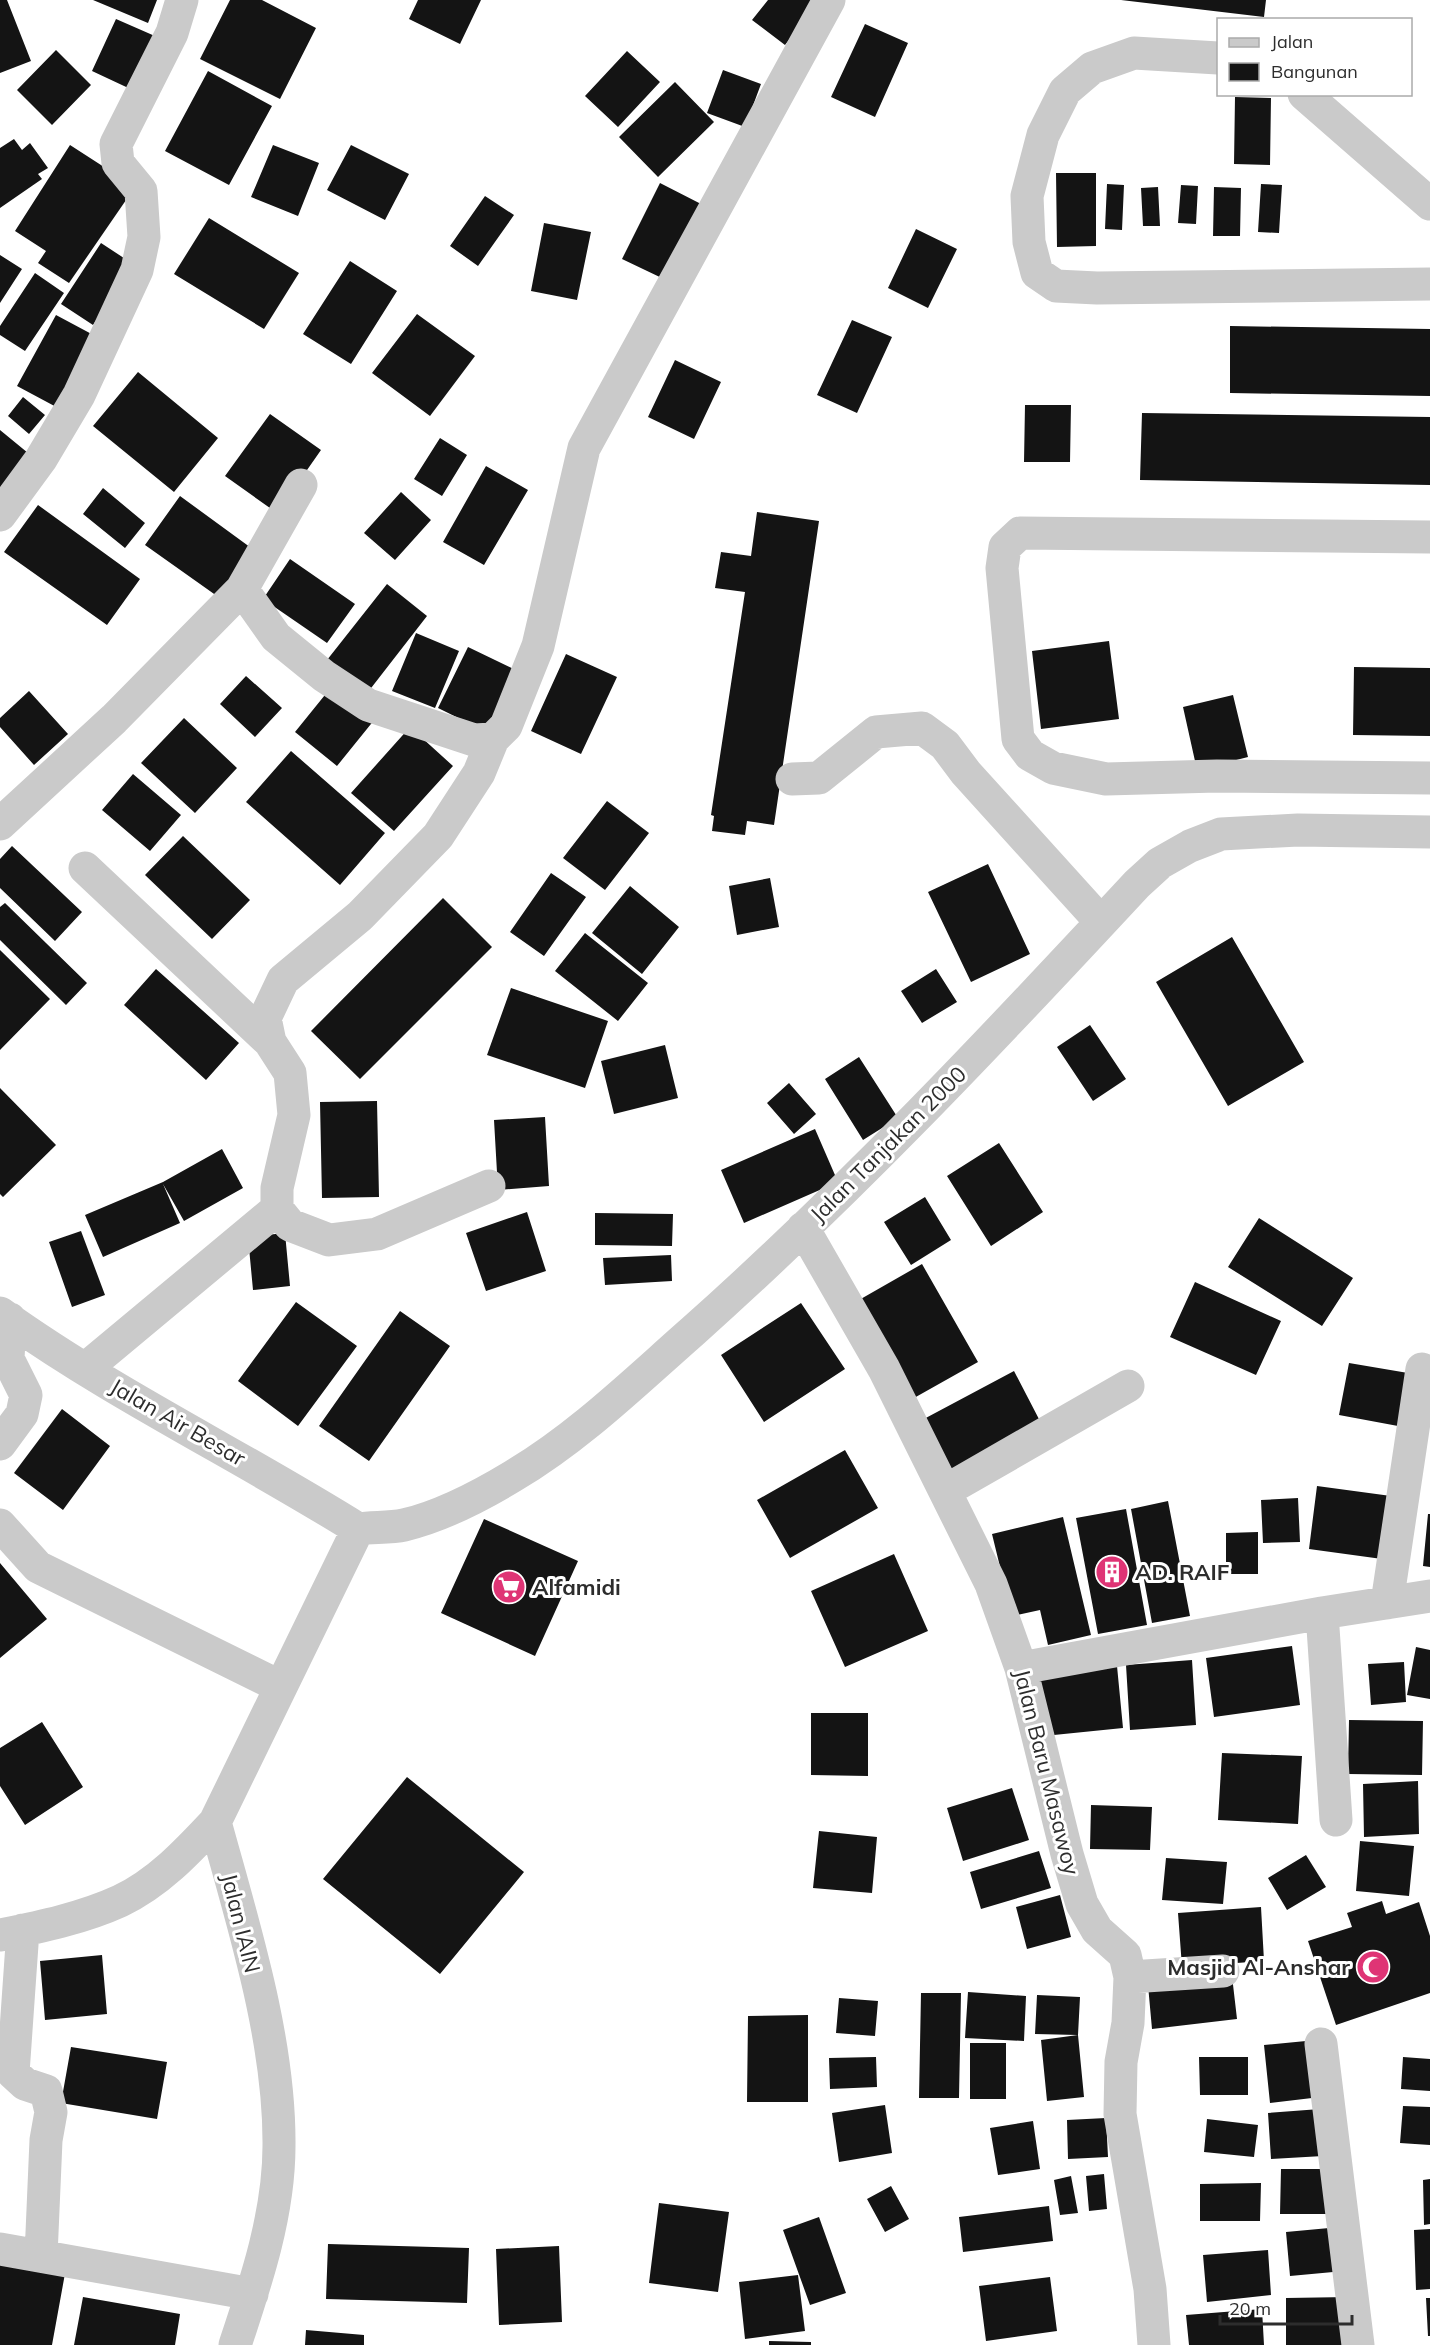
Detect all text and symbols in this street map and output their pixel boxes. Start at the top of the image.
legend [1217,18,1412,96]
text: Jalan [1271,30,1313,53]
text: Bangunan [1271,60,1358,83]
street label: Jalan Tanjakan 2000 [804,1060,972,1228]
street label: Jalan Air Besar [105,1372,251,1472]
building icon: AD. RAIF [1094,1554,1130,1590]
place label: AD. RAIF [1135,1558,1229,1586]
supermarket icon: Alfamidi [491,1569,527,1605]
place label: Alfamidi [532,1573,621,1601]
street label: Jalan Baru Masawoy [1008,1666,1086,1878]
street label: Jalan IAIN [215,1870,267,1976]
mosque icon: Masjid Al-Anshar [1355,1949,1391,1985]
place label: Masjid Al-Anshar [1167,1953,1350,1981]
scale bar [1220,2288,1352,2326]
text: 20 m [1229,2297,1271,2320]

